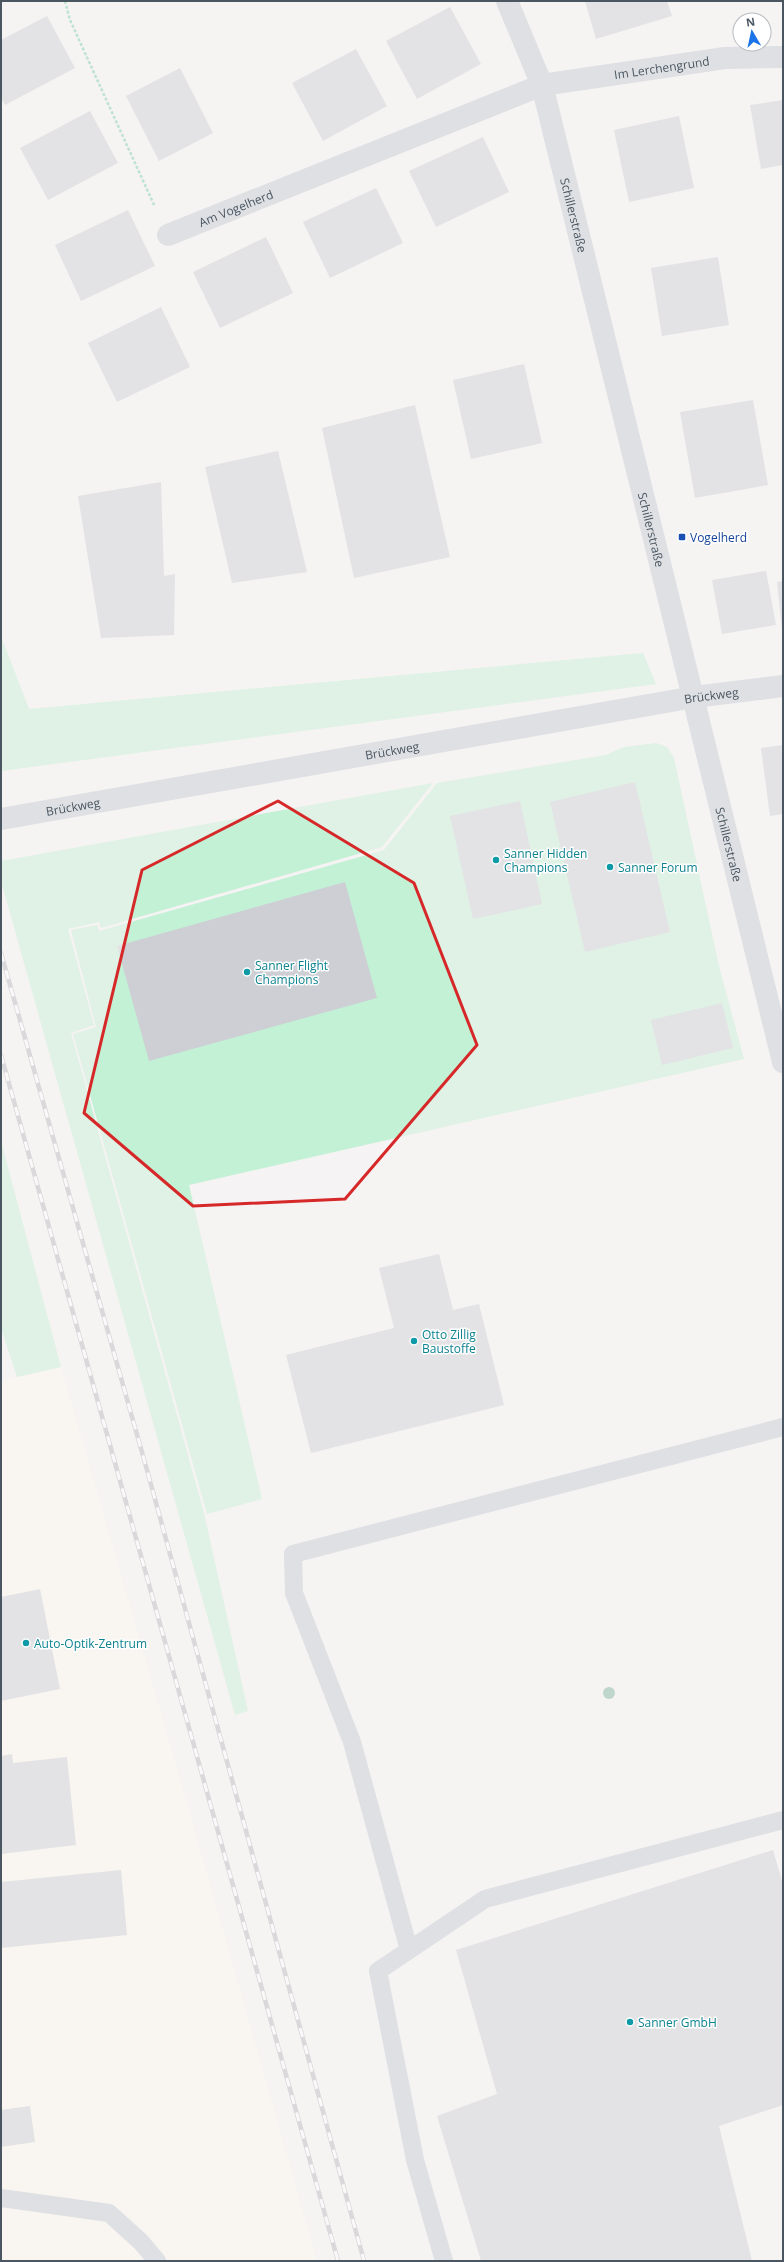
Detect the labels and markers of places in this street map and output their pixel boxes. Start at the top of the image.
place label: Vogelherd [690,529,747,546]
marker: Vogelherd [677,532,687,542]
place label: Sanner Hidden Champions [504,845,587,876]
marker: Sanner Hidden Champions [491,855,501,865]
place label: Sanner Forum [618,859,698,876]
marker: Sanner Forum [605,862,615,872]
place label: Sanner Flight Champions [255,957,328,988]
marker: Sanner Flight Champions [242,967,252,977]
place label: Otto Zillig Baustoffe [422,1326,476,1357]
marker: Otto Zillig Baustoffe [409,1336,419,1346]
place label: Auto-Optik-Zentrum [34,1635,147,1652]
marker: Auto-Optik-Zentrum [21,1638,31,1648]
place label: Sanner GmbH [638,2014,717,2031]
marker: Sanner GmbH [625,2017,635,2027]

